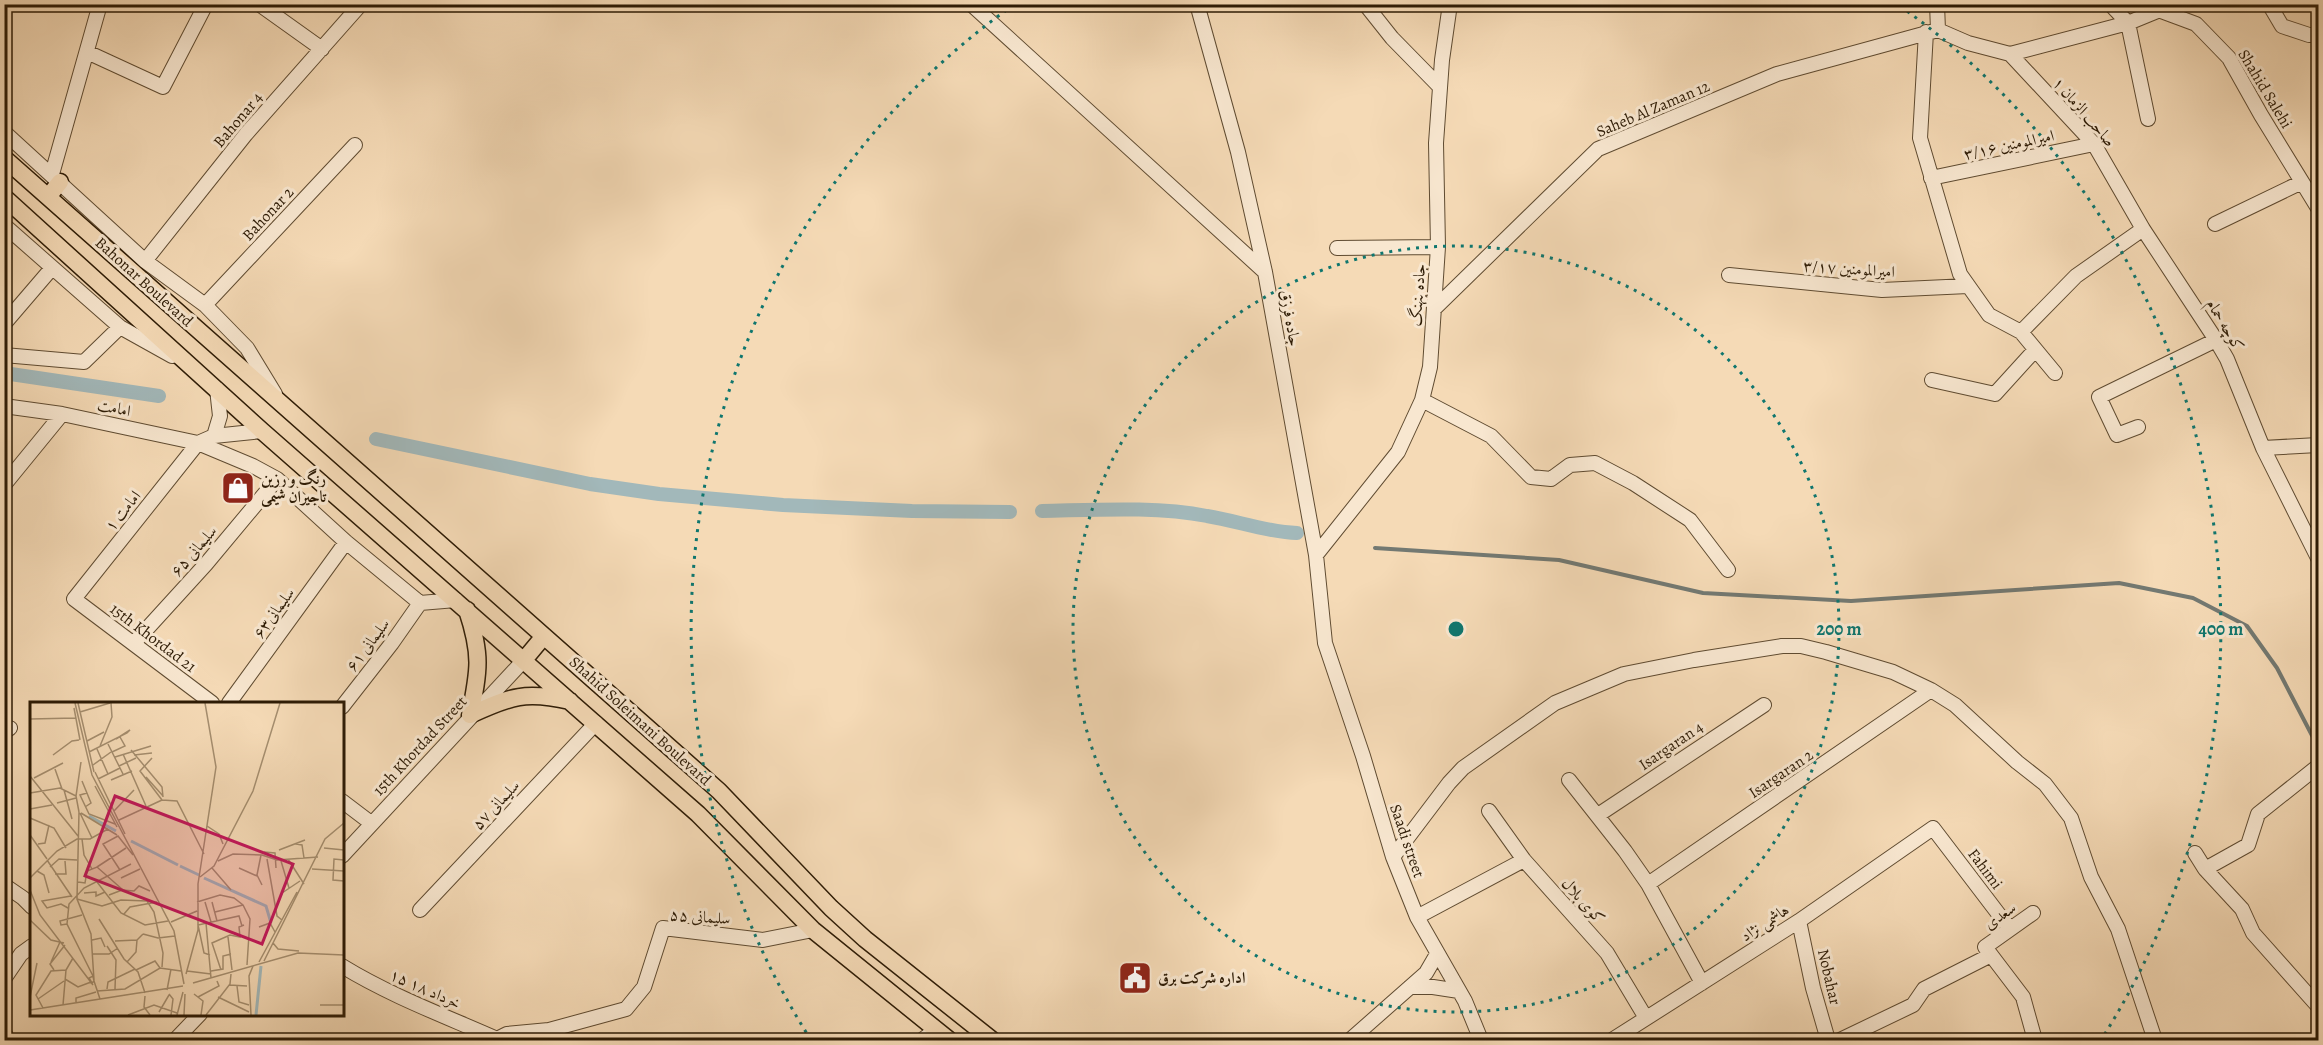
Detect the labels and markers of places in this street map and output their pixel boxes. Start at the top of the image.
place label: رنگ و رزین تاجیران شیمی [261,468,327,508]
shop icon: رنگ و رزین تاجیران شیمی [220,470,256,506]
centre of rings [1446,619,1466,639]
public building icon: اداره شرکت برق [1117,960,1153,996]
place label: اداره شرکت برق [1158,967,1245,989]

